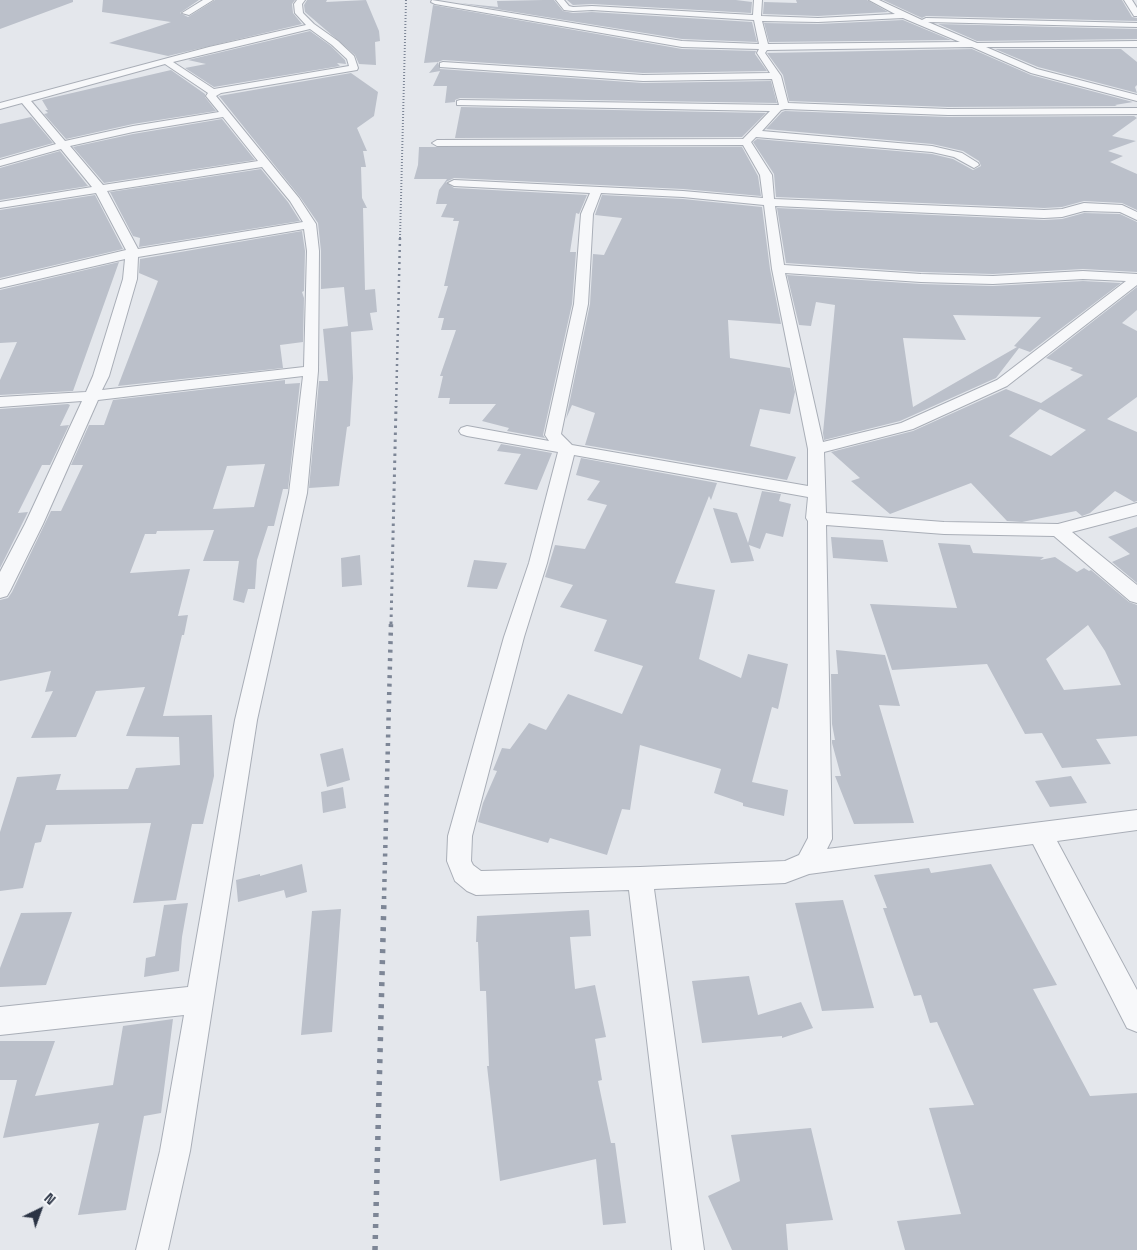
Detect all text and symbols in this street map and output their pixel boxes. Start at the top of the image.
north arrow [15,1185,65,1235]
text: N [41,1189,60,1209]

